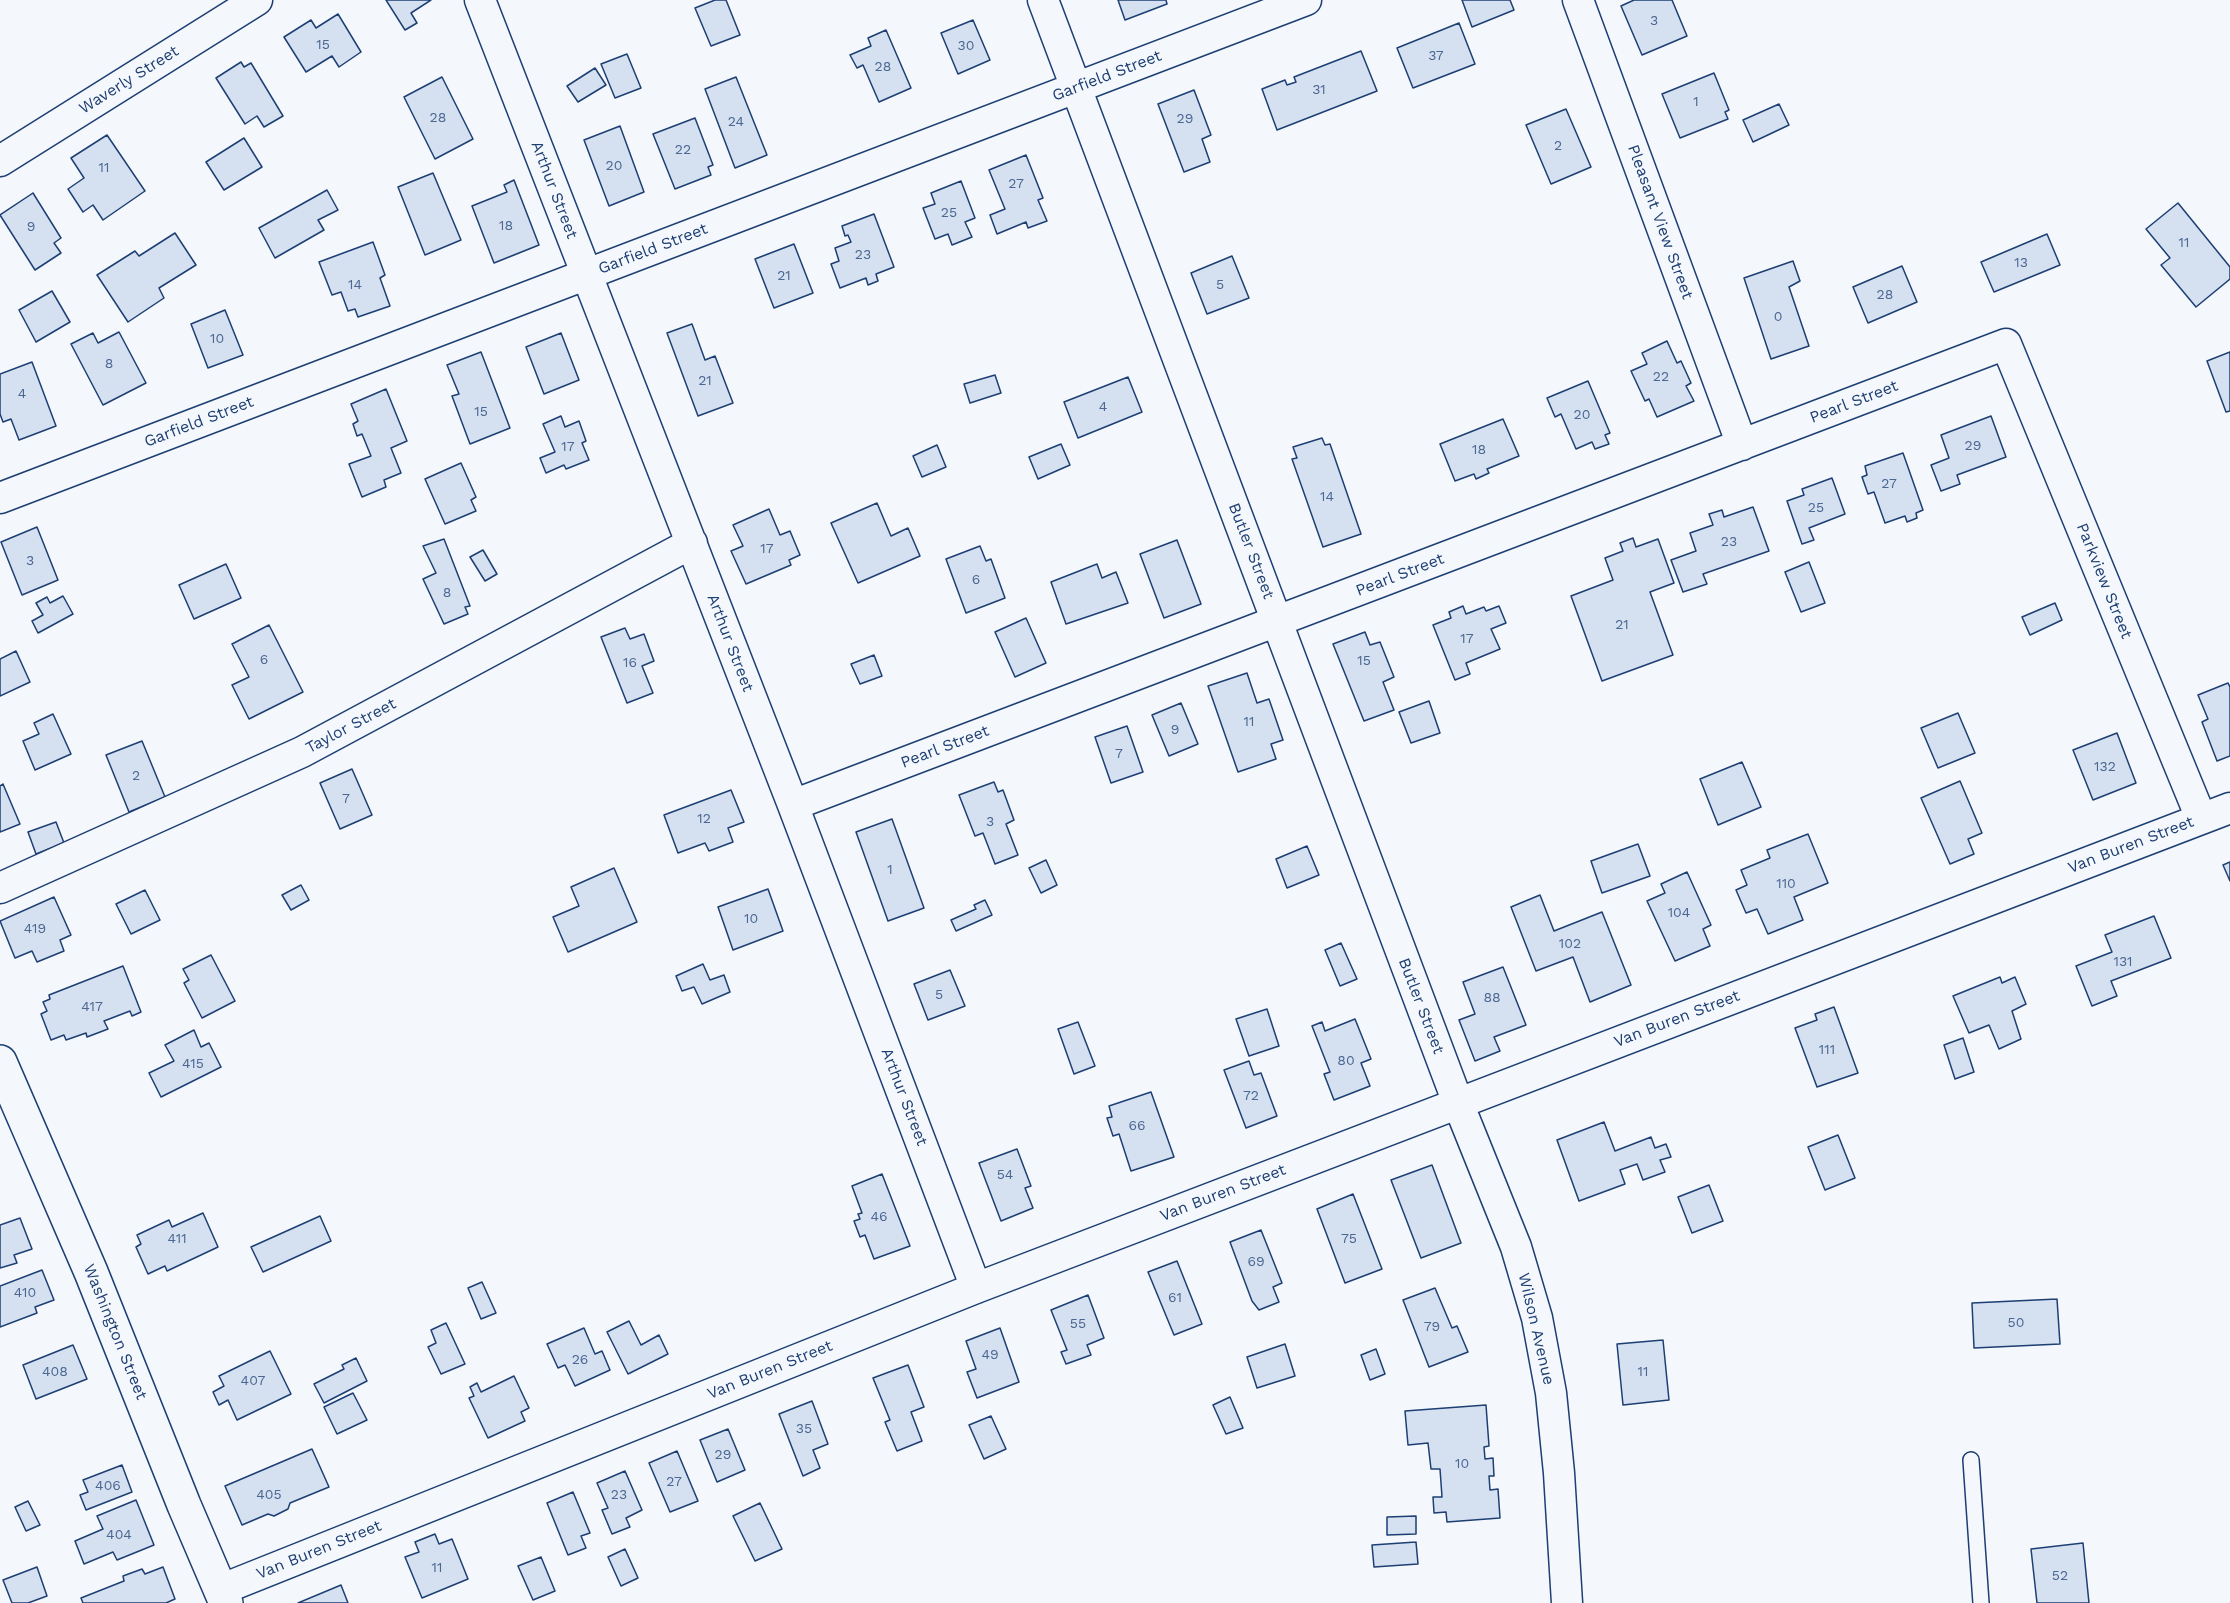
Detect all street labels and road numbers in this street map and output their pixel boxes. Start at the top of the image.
street label: Waverly Street [76,42,182,118]
street label: Garfield Street [1050,46,1164,106]
street label: Arthur Street [527,138,581,242]
street label: Pleasant View Street [1623,142,1697,302]
street label: Garfield Street [596,219,710,279]
street label: Pearl Street [1807,376,1901,428]
street label: Garfield Street [142,392,256,452]
street label: Butler Street [1224,500,1278,602]
street label: Parkview Street [2072,520,2136,642]
street label: Pearl Street [1353,549,1447,601]
street label: Arthur Street [703,591,757,695]
street label: Taylor Street [303,694,399,758]
street label: Pearl Street [898,721,992,773]
street label: Van Buren Street [2065,812,2197,878]
street label: Butler Street [1394,955,1448,1057]
street label: Van Buren Street [1611,986,1743,1052]
street label: Arthur Street [877,1045,931,1149]
street label: Van Buren Street [1157,1160,1289,1226]
street label: Washington Street [79,1261,151,1403]
street label: Wilson Avenue [1514,1271,1558,1387]
street label: Van Buren Street [705,1336,835,1404]
street label: Van Buren Street [254,1516,384,1584]

